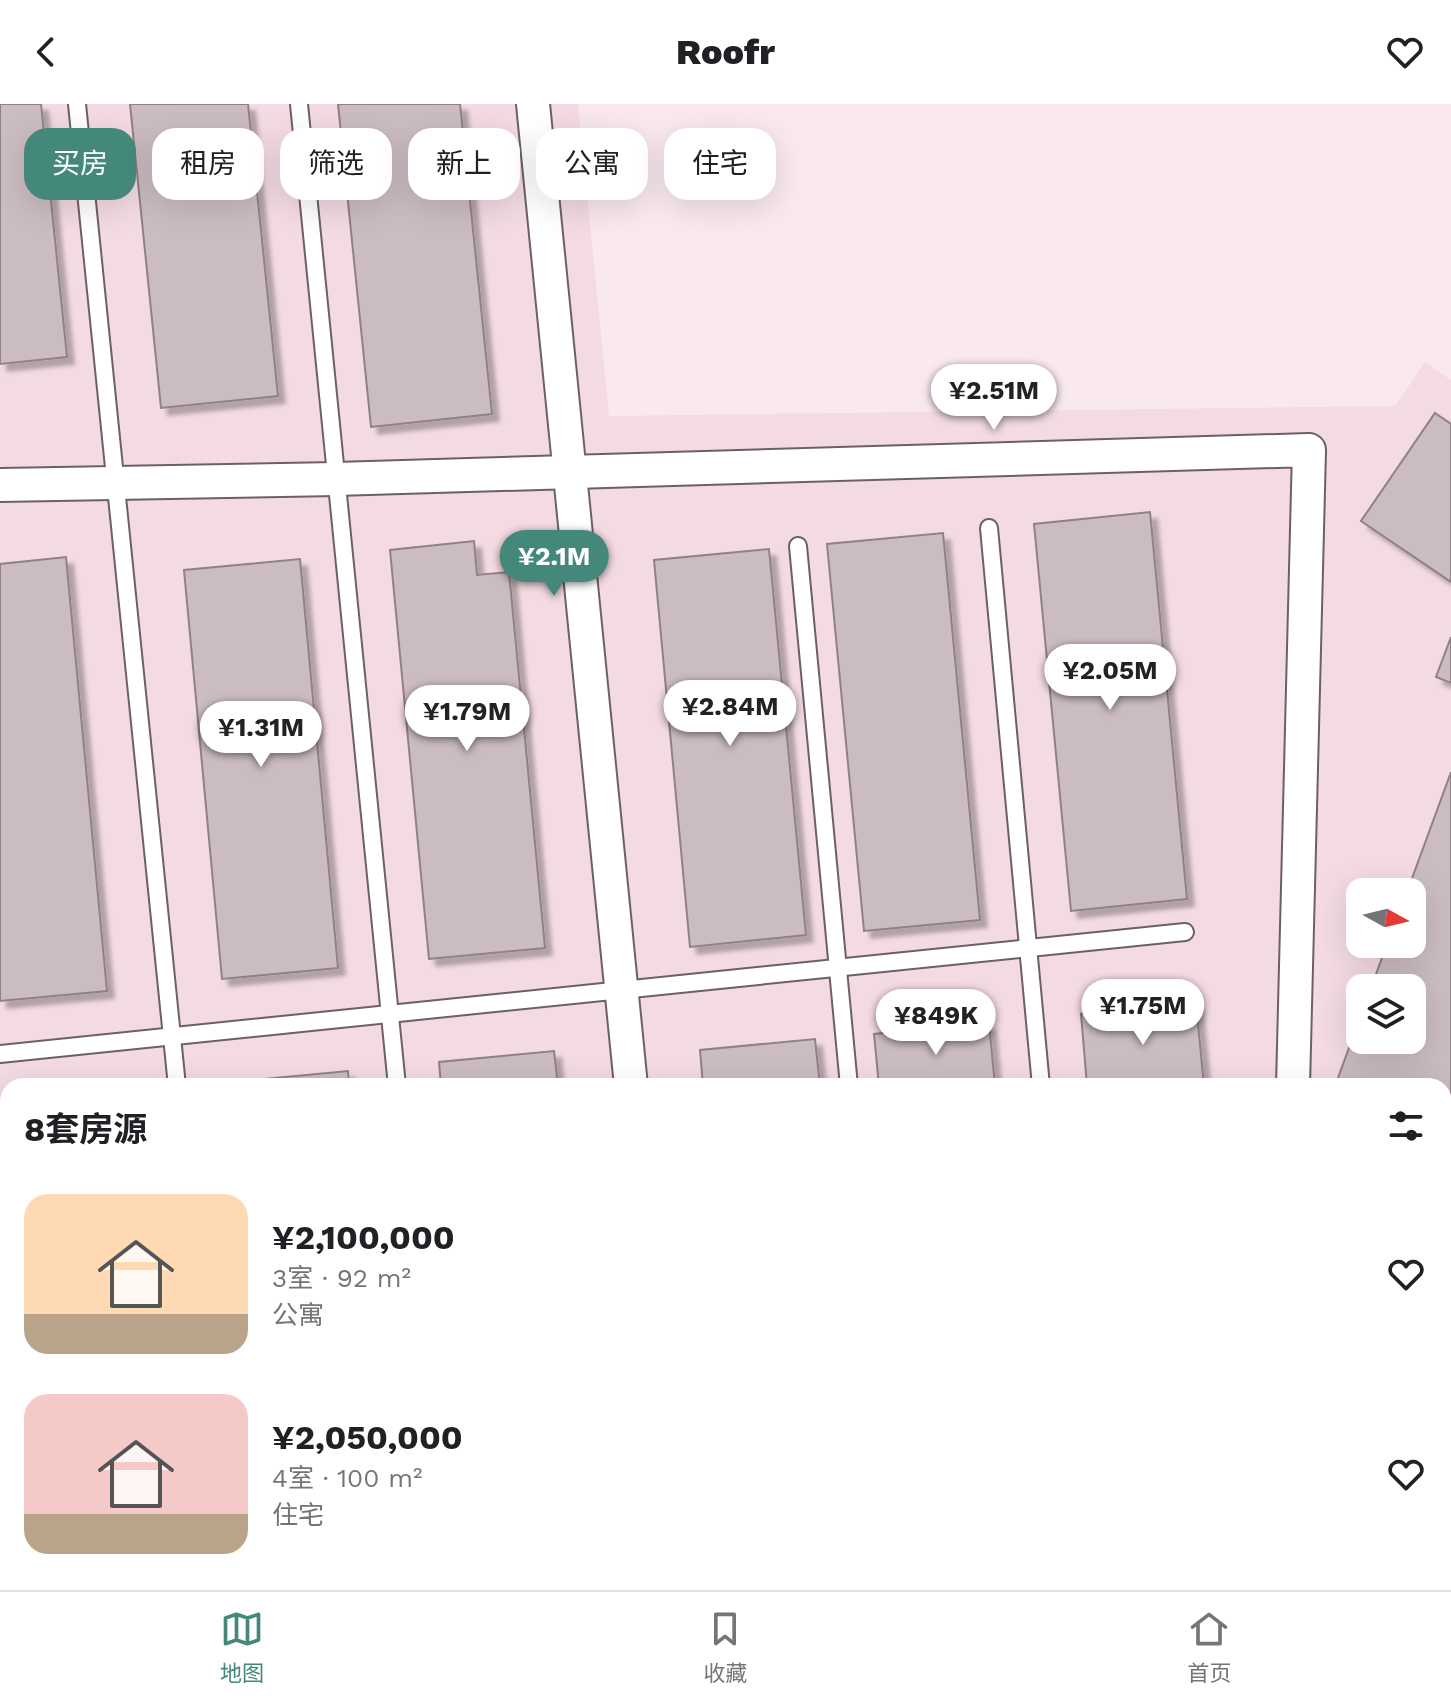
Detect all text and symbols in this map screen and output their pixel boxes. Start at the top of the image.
icon: back [24,30,68,74]
icon: heart [1383,30,1427,74]
text: Roofr [676,31,775,73]
chip: 买房 [24,128,136,200]
chip: 租房 [152,128,264,200]
chip: 筛选 [280,128,392,200]
chip: 新上 [408,128,520,200]
chip: 公寓 [536,128,648,200]
chip: 住宅 [664,128,776,200]
pin: ¥2.51M [929,364,1059,432]
text: ¥2.51M [949,375,1039,405]
pin: ¥2.1M [498,530,610,598]
text: ¥2.1M [518,541,590,571]
pin: ¥2.05M [1045,644,1175,712]
text: ¥2.05M [1062,655,1158,685]
pin: ¥2.84M [665,680,795,748]
pin: ¥1.79M [402,685,532,753]
text: ¥2.84M [681,691,779,721]
text: ¥1.79M [423,696,511,726]
pin: ¥1.31M [196,701,326,769]
text: ¥1.31M [218,712,304,742]
north arrow [1346,878,1426,958]
map controls [1346,878,1426,1054]
button: layers [1346,974,1426,1054]
pin: ¥1.75M [1078,979,1208,1047]
pin: ¥849K [880,989,992,1057]
text: ¥1.75M [1099,990,1187,1020]
text: ¥849K [894,1000,978,1030]
icon: filters [1384,1104,1428,1148]
text: 8套房源 [24,1109,147,1149]
text: ¥2,100,000 [272,1217,455,1257]
icon: home [88,1226,184,1322]
icon: heart [1384,1252,1428,1296]
text: 3室 · 92 m² [272,1263,411,1293]
text: 公寓 [272,1300,324,1330]
text: ¥2,050,000 [272,1417,463,1457]
icon: home [88,1426,184,1522]
icon: heart [1384,1452,1428,1496]
text: 4室 · 100 m² [272,1463,423,1493]
text: 住宅 [272,1500,324,1530]
tab: 地图 [220,1607,264,1687]
tab: 收藏 [703,1607,747,1687]
tab: 首页 [1187,1607,1231,1687]

